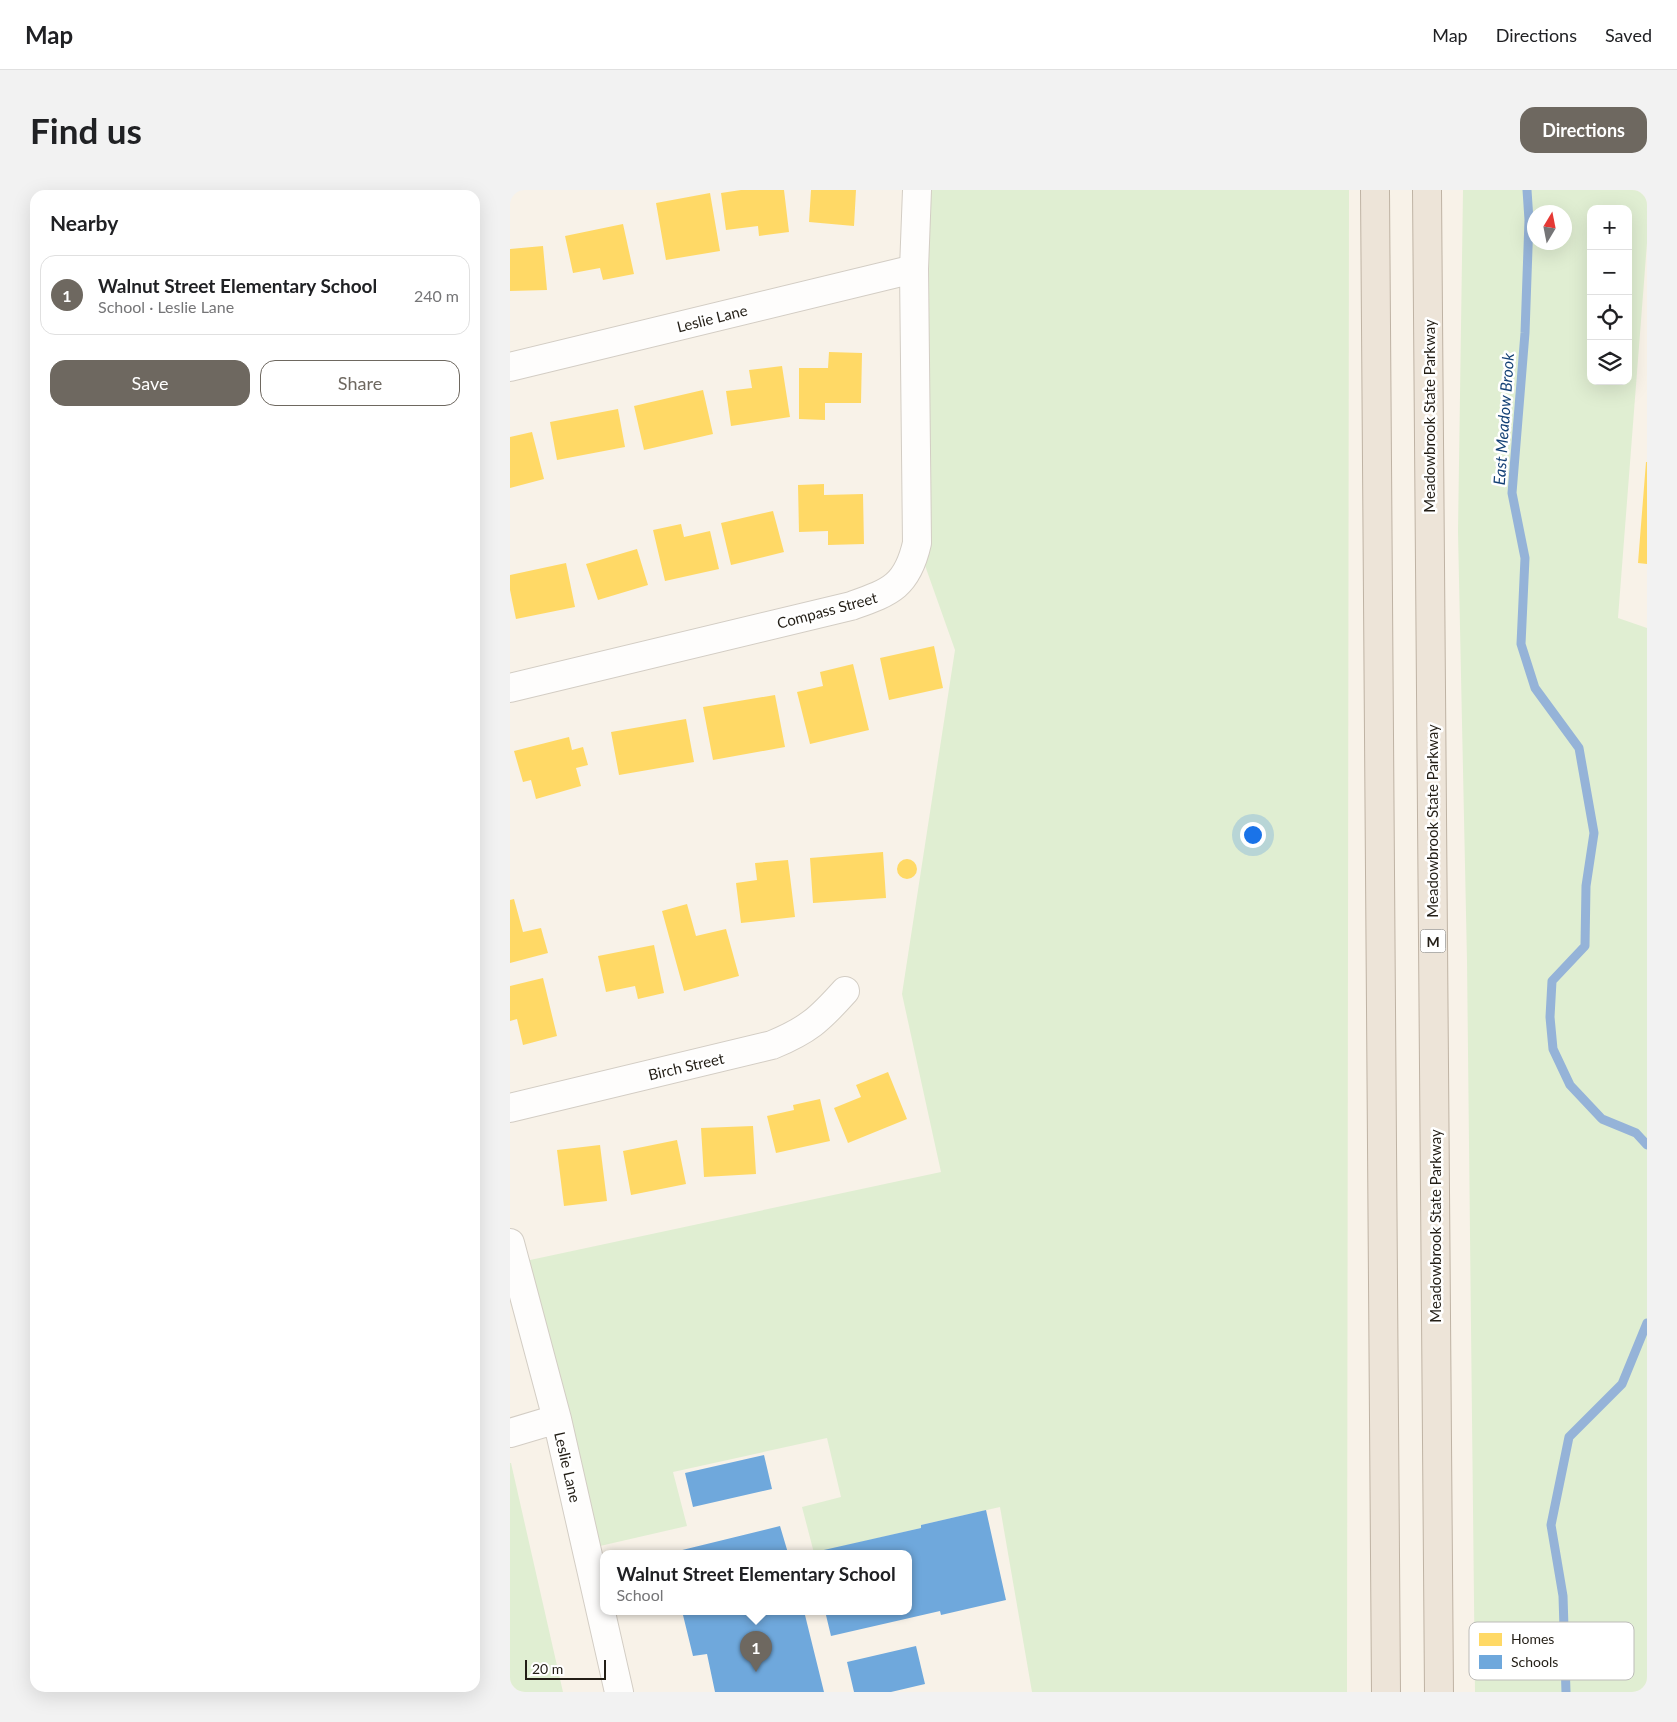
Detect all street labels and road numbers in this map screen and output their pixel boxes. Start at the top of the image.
street label: Leslie Lane [675,301,749,335]
street label: Meadowbrook State Parkway [1420,319,1438,513]
street label: Compass Street [775,588,880,632]
street label: Meadowbrook State Parkway [1423,724,1441,918]
road number: M [1420,929,1446,952]
street label: Birch Street [646,1048,726,1083]
street label: Meadowbrook State Parkway [1426,1129,1444,1323]
street label: Leslie Lane [551,1430,585,1504]

